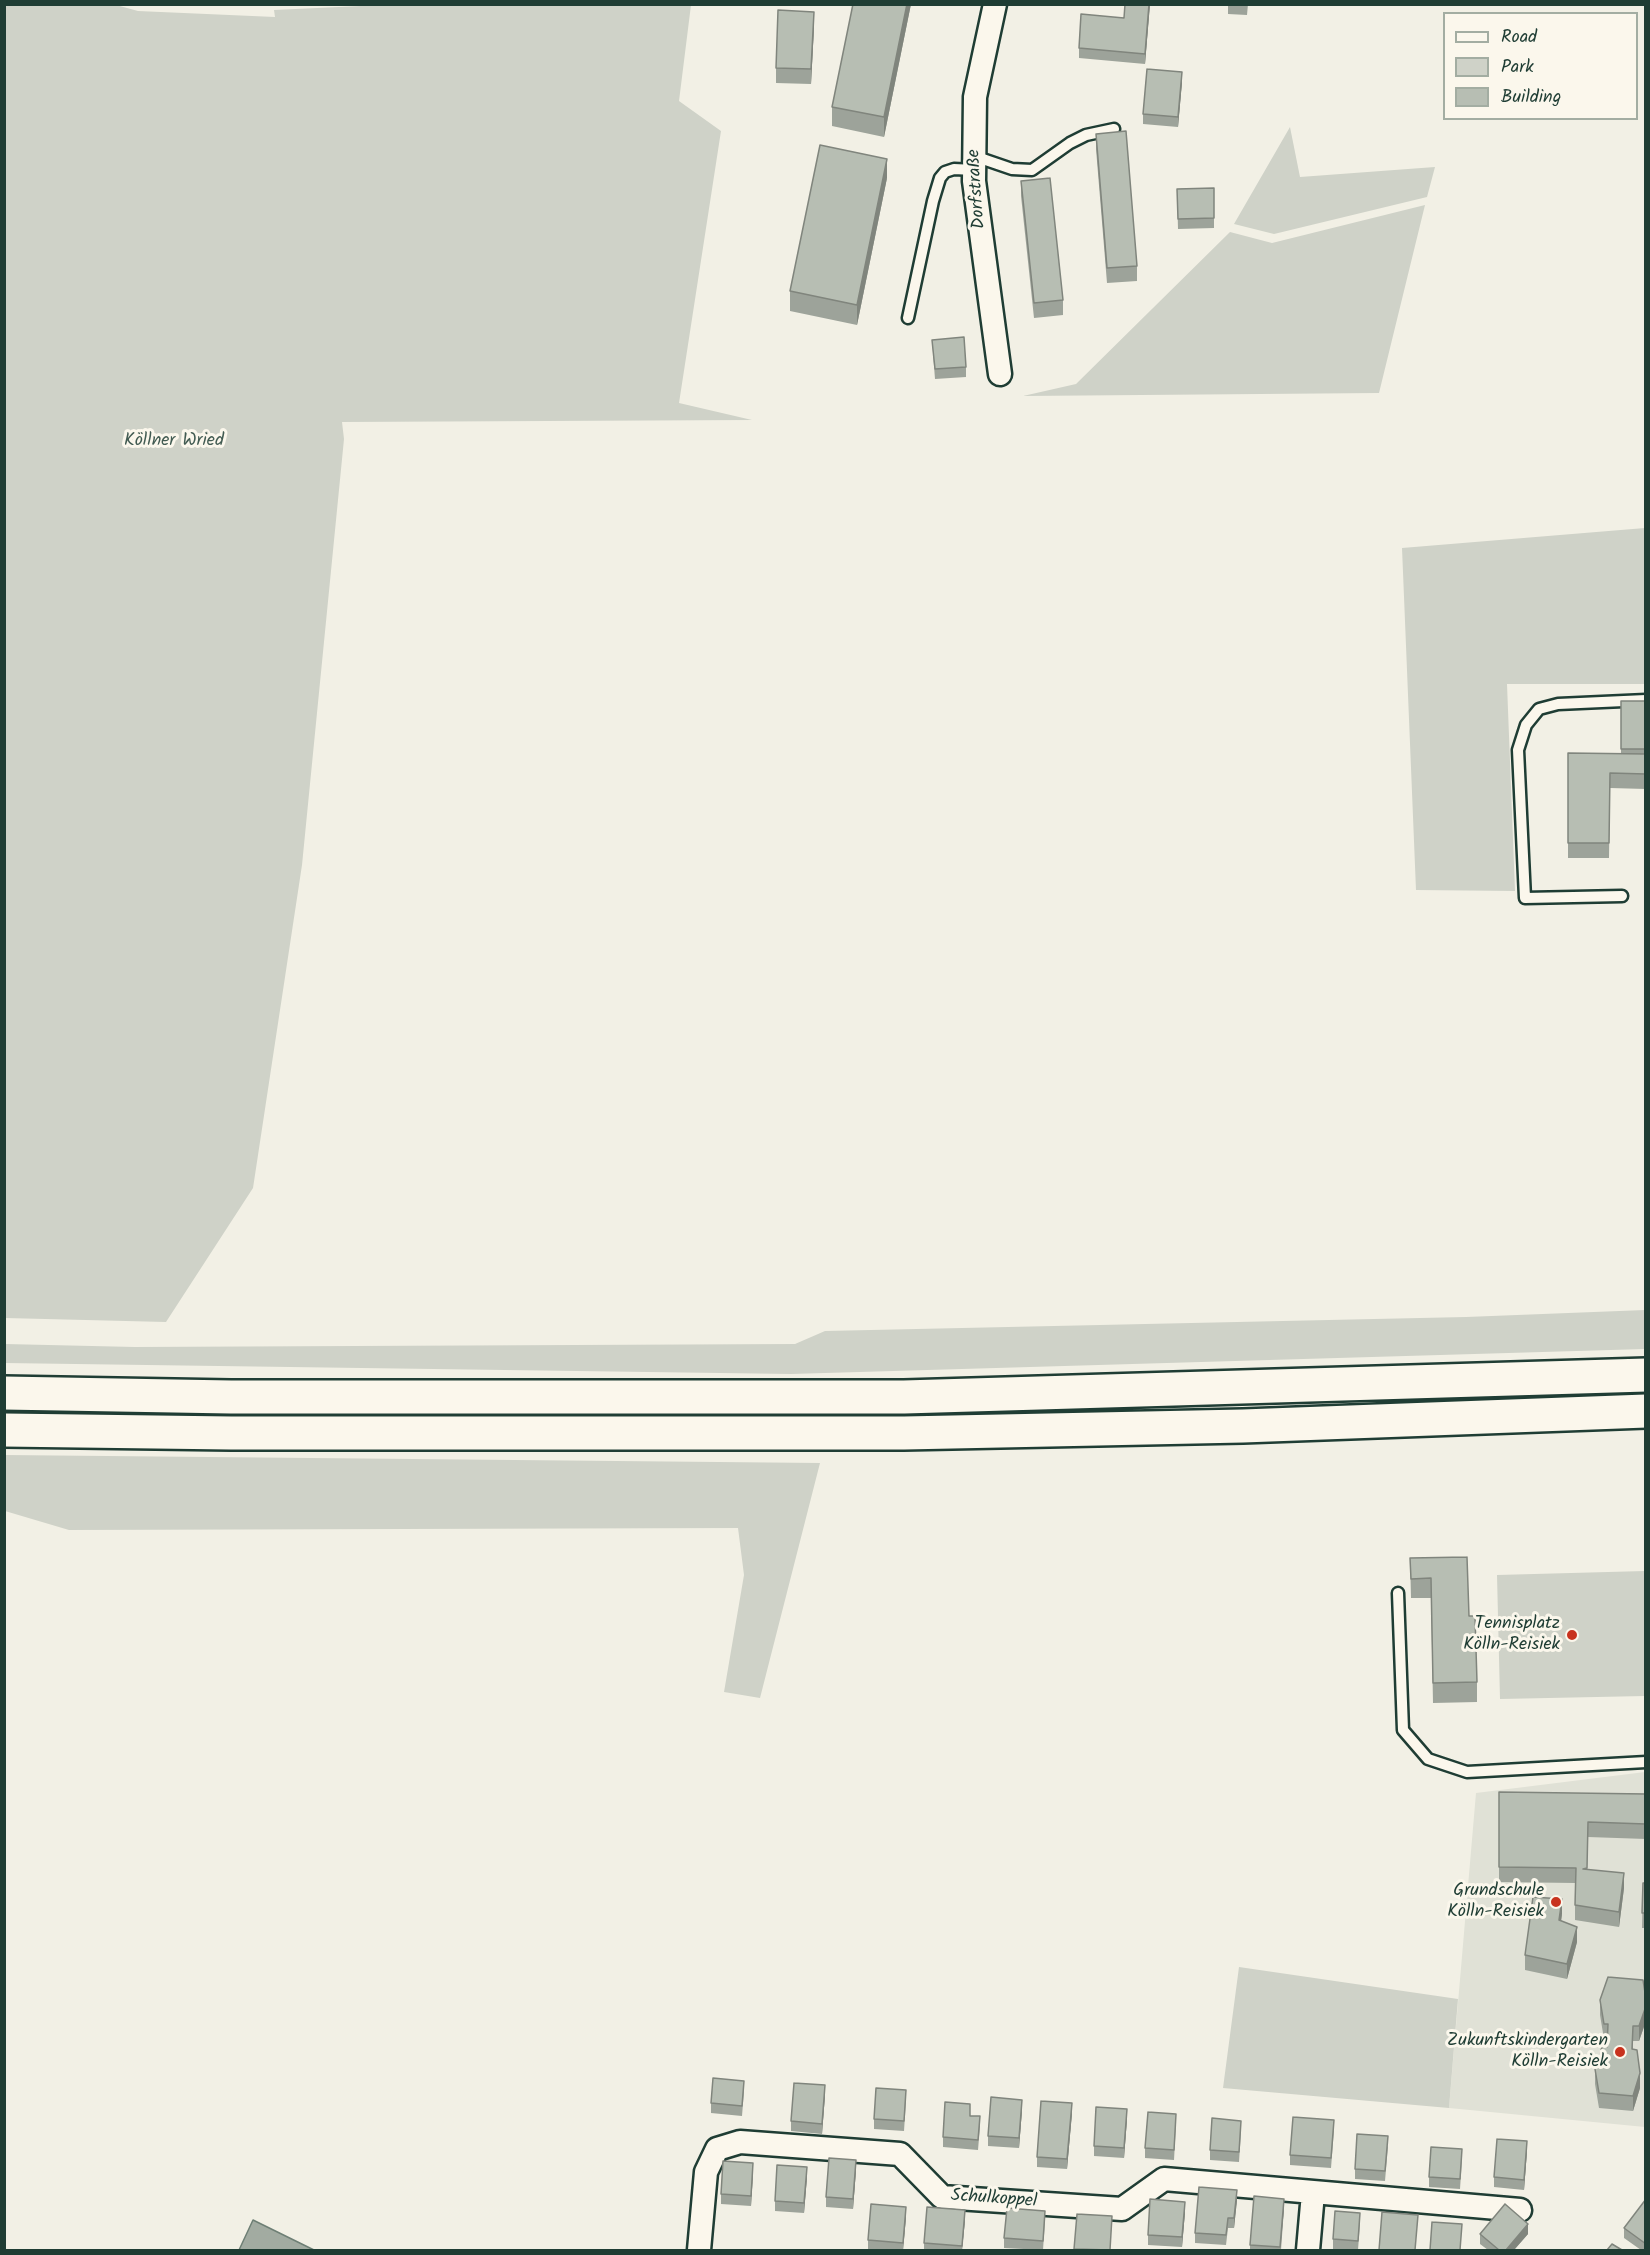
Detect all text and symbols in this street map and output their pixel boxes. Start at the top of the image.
legend [1443,12,1638,120]
text: Road [1501,23,1537,52]
text: Park [1501,53,1534,82]
text: Building [1501,83,1561,112]
street label: Dorfstraße [964,148,992,230]
park label: Köllner Wried [124,431,224,453]
place label: Tennisplatz Kölln-Reisiek [1463,1614,1560,1656]
marker: Tennisplatz Kölln-Reisiek [1565,1628,1579,1642]
place label: Grundschule Kölln-Reisiek [1447,1881,1544,1924]
marker: Grundschule Kölln-Reisiek [1549,1895,1563,1909]
place label: Zukunftskindergarten Kölln-Reisiek [1447,2031,1608,2074]
marker: Zukunftskindergarten Kölln-Reisiek [1613,2045,1627,2059]
street label: Schulkoppel [950,2186,1038,2214]

